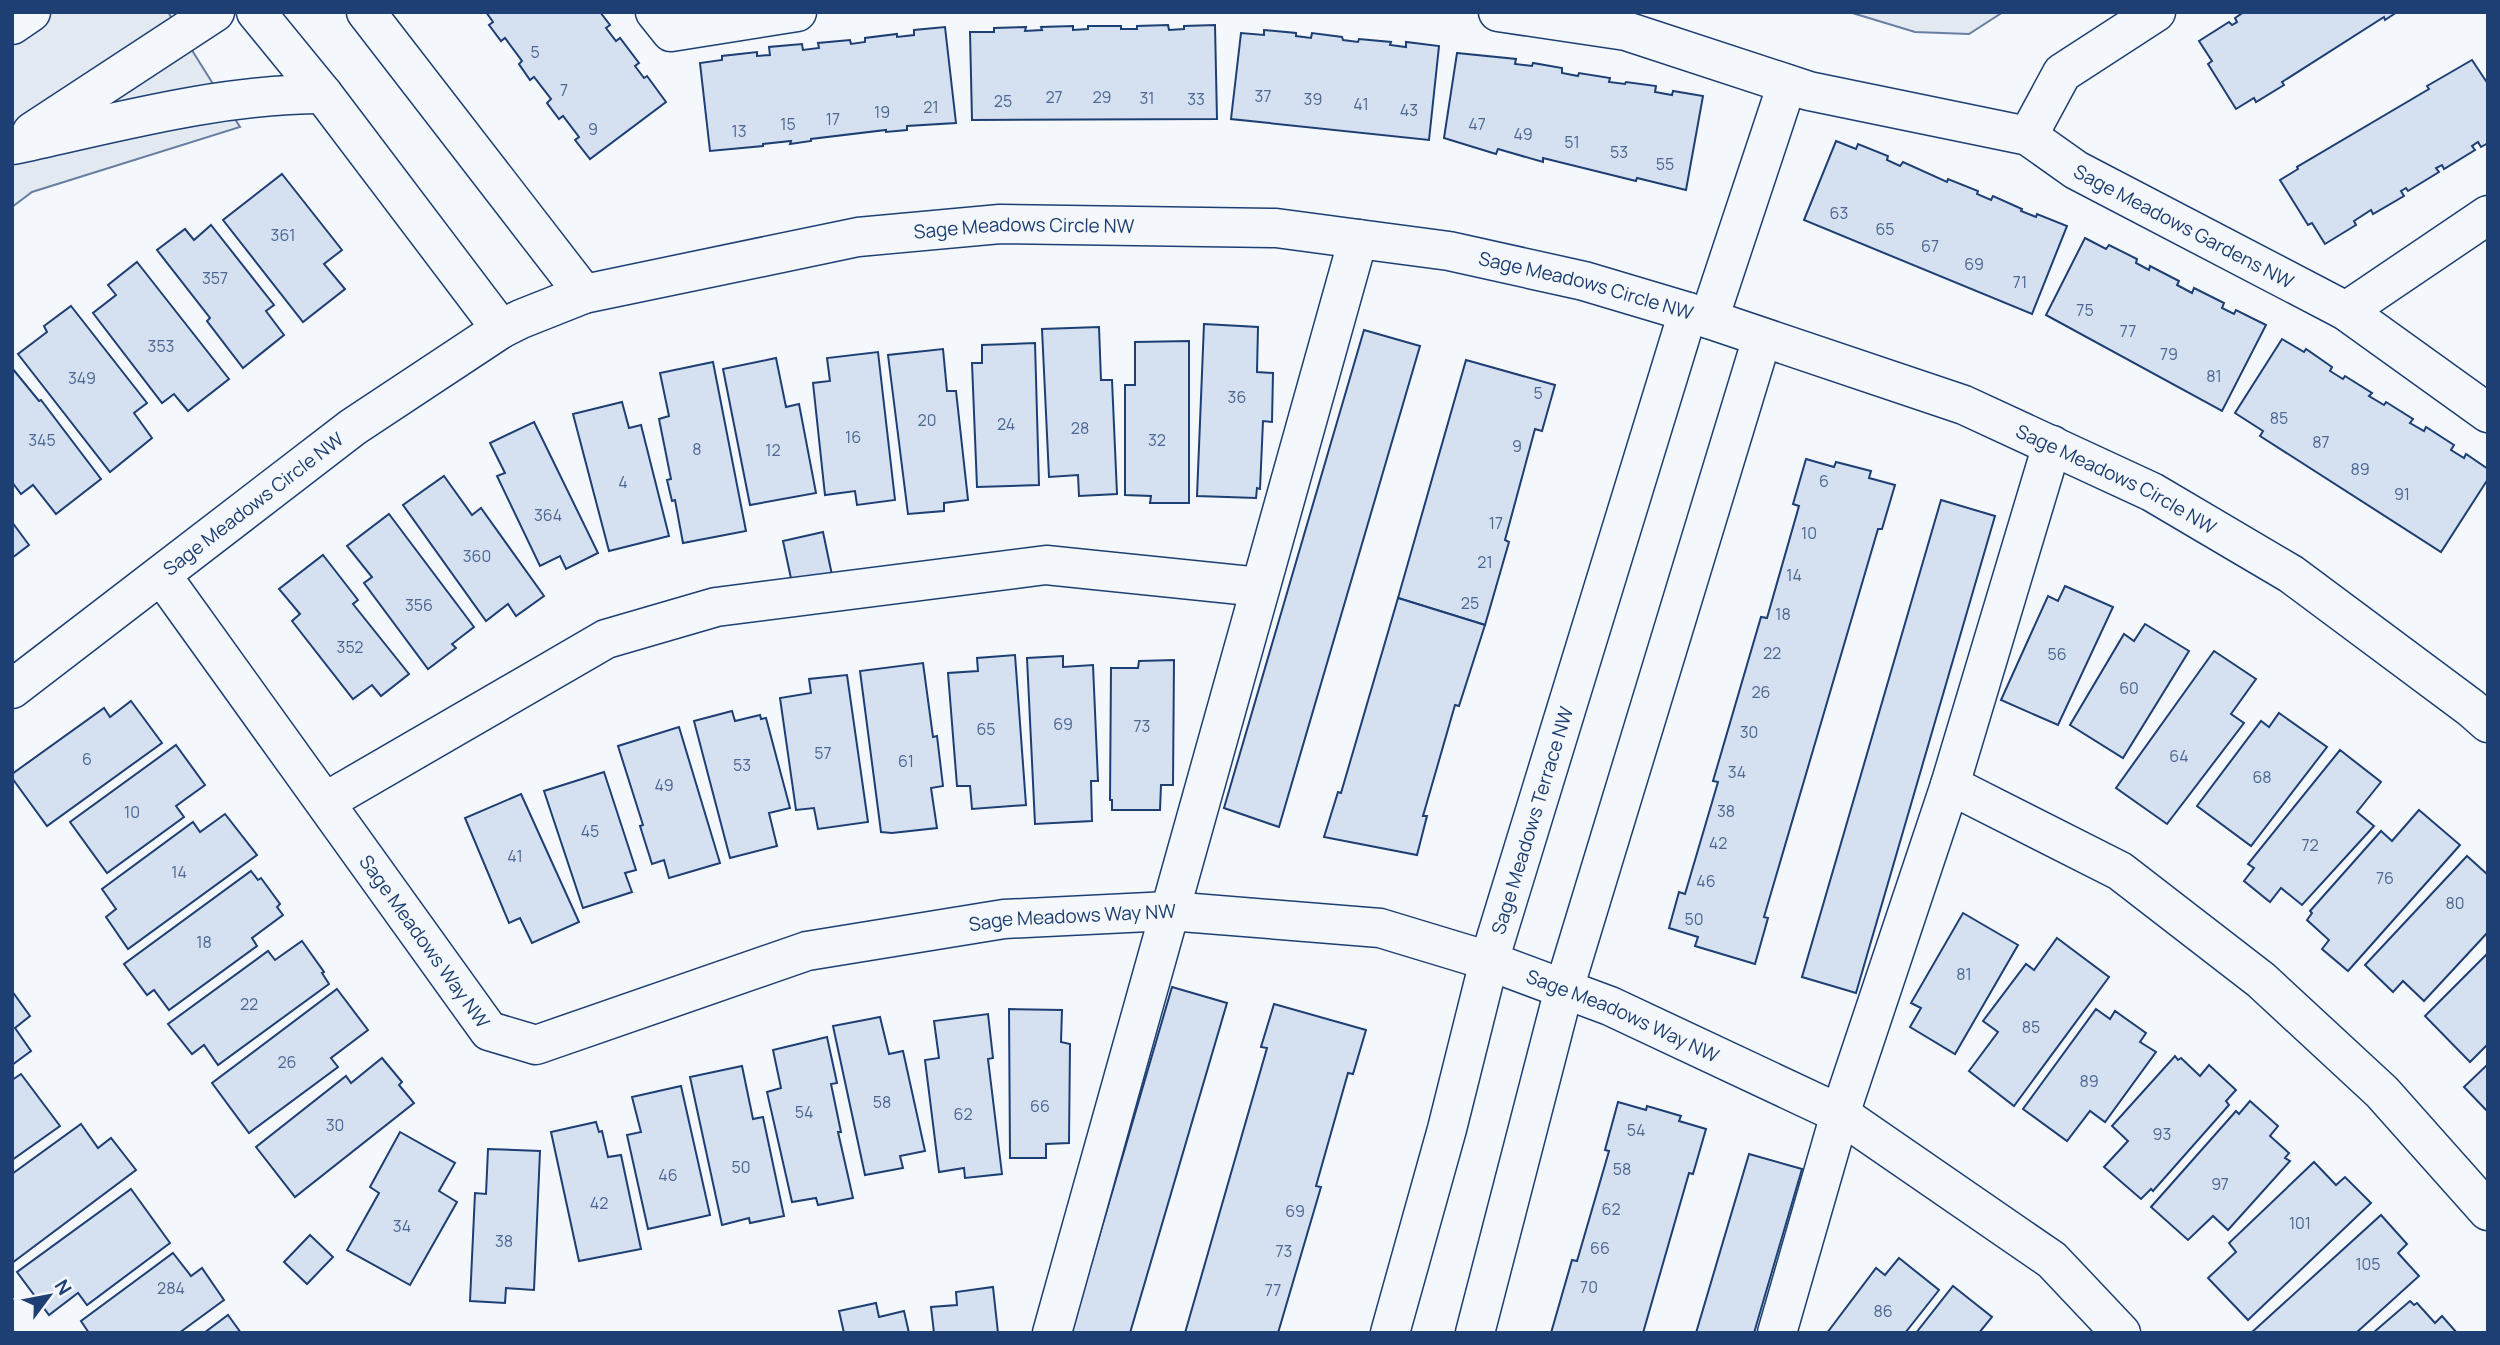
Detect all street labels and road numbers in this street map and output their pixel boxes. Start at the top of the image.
street label: Sage Meadows Gardens NW [2069,158,2298,295]
street label: Sage Meadows Circle NW [912,211,1135,245]
street label: Sage Meadows Circle NW [1476,245,1697,326]
street label: Sage Meadows Circle NW [2012,418,2221,540]
street label: Sage Meadows Circle NW [157,426,349,581]
street label: Sage Meadows Terrace NW [1485,703,1579,937]
street label: Sage Meadows Way NW [353,850,496,1033]
street label: Sage Meadows Way NW [967,898,1177,938]
street label: Sage Meadows Way NW [1523,963,1724,1069]

